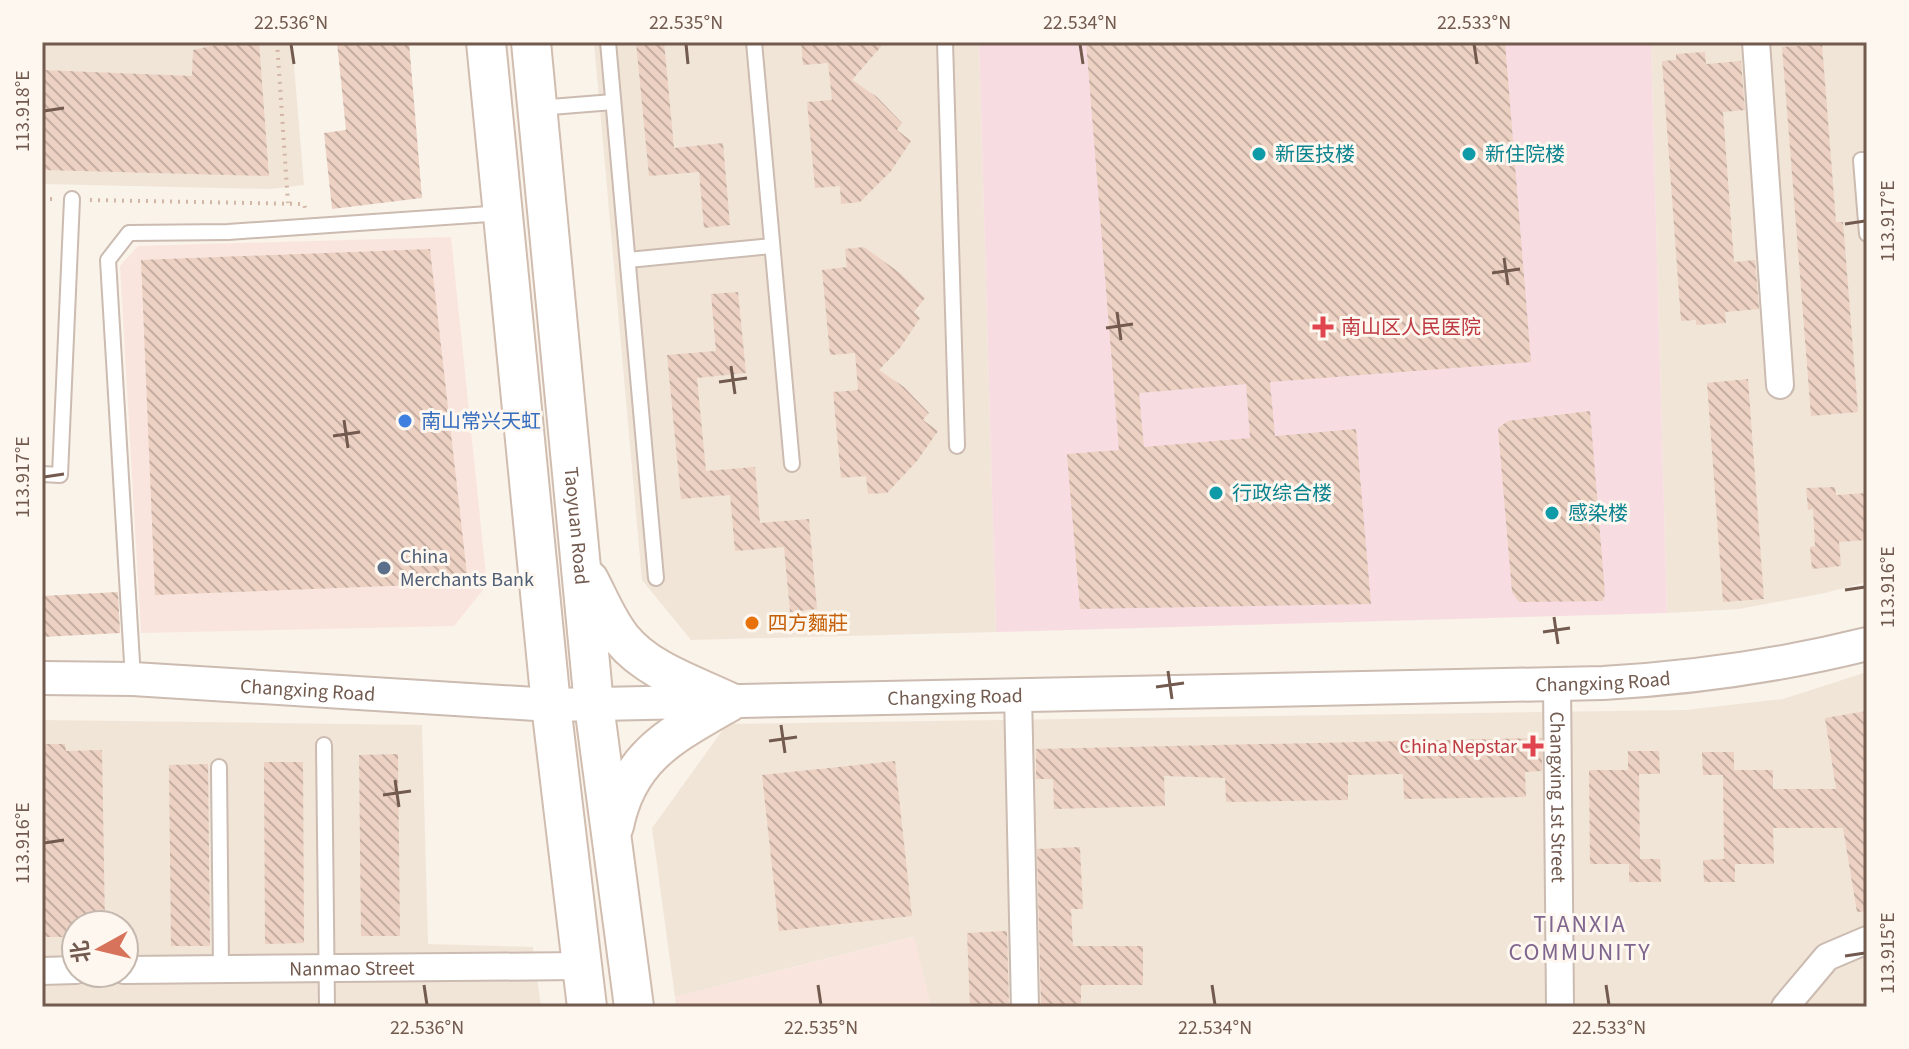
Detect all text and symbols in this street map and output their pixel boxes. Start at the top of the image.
text: 22.536°N [254,9,328,37]
text: 22.535°N [649,9,723,37]
text: 22.534°N [1043,9,1117,37]
text: 22.533°N [1437,9,1511,37]
text: 113.918°E [9,70,37,152]
place label: 新医技楼 [1275,141,1355,169]
place label: 新住院楼 [1485,141,1565,169]
marker: 新医技楼 [1250,145,1268,163]
marker: 新住院楼 [1460,145,1478,163]
text: 113.917°E [1874,180,1902,262]
place label: 南山区人民医院 [1341,314,1481,342]
marker: 南山区人民医院 [1312,316,1334,338]
place label: 南山常兴天虹 [421,408,541,436]
marker: 南山常兴天虹 [396,412,414,430]
text: 113.917°E [9,436,37,518]
street label: Taoyuan Road [556,466,596,586]
place label: 行政综合楼 [1232,480,1332,508]
marker: 行政综合楼 [1207,484,1225,502]
place label: 感染楼 [1568,500,1628,528]
marker: 感染楼 [1543,504,1561,522]
place label: China Merchants Bank [400,543,534,594]
text: 113.916°E [1874,546,1902,628]
marker: China Merchants Bank [375,559,393,577]
place label: 四方麵莊 [768,610,848,638]
marker: 四方麵莊 [743,614,761,632]
street label: Changxing Road [1535,665,1672,699]
street label: Changxing Road [239,673,376,709]
street label: Changxing Road [887,682,1023,713]
street label: Changxing 1st Street [1542,711,1572,883]
place label: China Nepstar [1400,733,1517,761]
marker: China Nepstar [1524,737,1542,755]
text: 113.916°E [9,802,37,884]
district label: TIANXIA COMMUNITY [1508,907,1652,970]
north arrow [60,909,140,989]
text: 113.915°E [1874,912,1902,994]
text: 北 [64,939,99,965]
street label: Nanmao Street [289,954,415,984]
text: 22.536°N [390,1014,464,1042]
text: 22.535°N [784,1014,858,1042]
text: 22.534°N [1178,1014,1252,1042]
text: 22.533°N [1572,1014,1646,1042]

